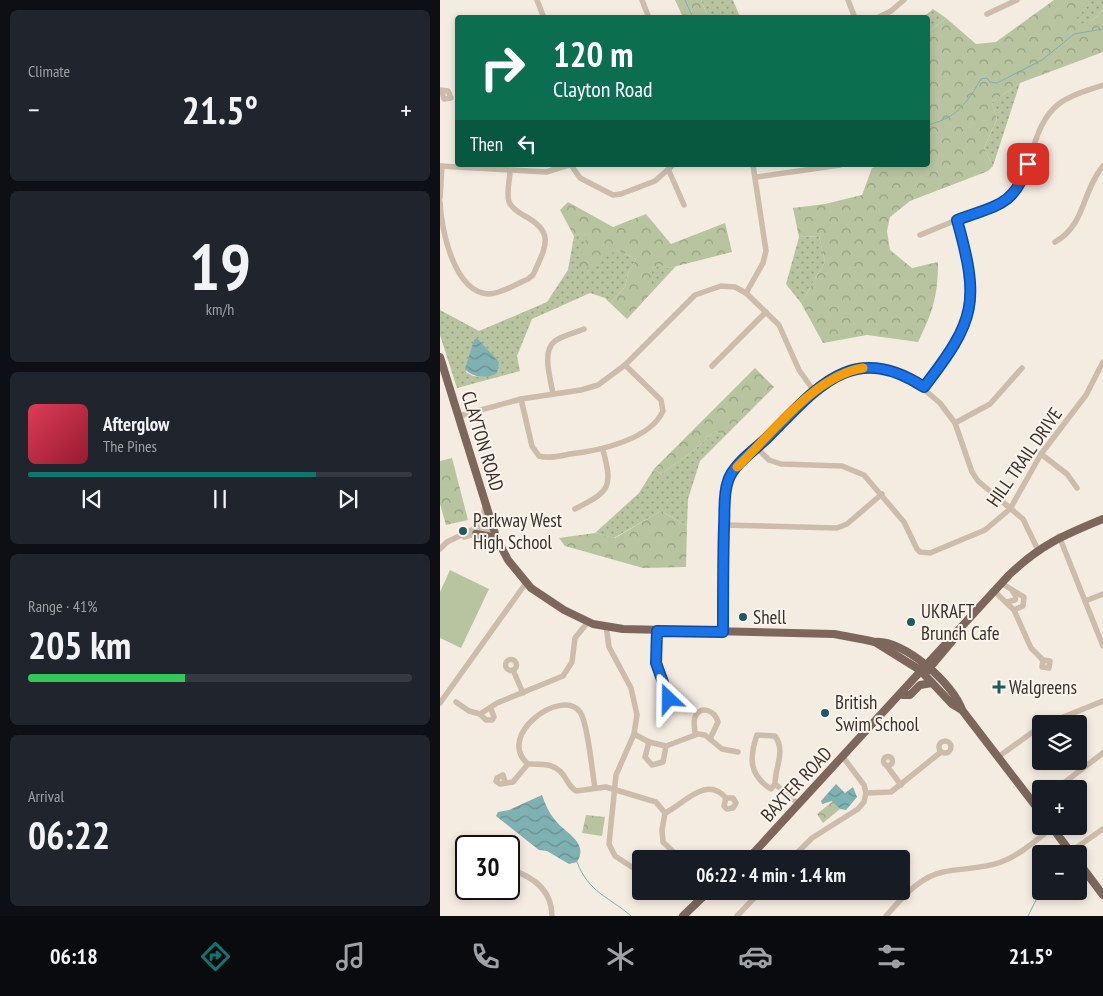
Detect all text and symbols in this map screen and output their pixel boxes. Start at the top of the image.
text: 120 m [553,31,634,77]
icon: right [470,35,535,100]
text: Climate [28,61,70,81]
text: Clayton Road [553,75,653,103]
text: 21.5° [182,85,258,134]
text: − [28,91,40,128]
text: + [400,91,412,128]
icon: left [513,130,541,158]
text: Then [470,132,503,156]
pin [1007,143,1049,185]
icon: arrive [1014,150,1042,178]
text: 19 [189,224,251,308]
text: km/h [206,299,234,319]
street label: CLAYTON ROAD [456,388,510,494]
street label: HILL TRAIL DRIVE [981,403,1067,511]
text: Afterglow [103,412,169,436]
text: The Pines [103,436,157,456]
icon: previous [78,485,106,513]
icon: pause [206,485,234,513]
icon: next [334,485,362,513]
place label: Parkway West High School [473,508,563,554]
marker: Parkway West High School [457,525,469,537]
text: Range · 41% [28,596,97,616]
place label: UKRAFT Brunch Cafe [921,599,1000,645]
place label: Shell [753,605,787,629]
marker: Shell [737,611,749,623]
marker: UKRAFT Brunch Cafe [905,616,917,628]
text: 205 km [28,620,131,669]
position arrow [642,672,694,724]
place label: Walgreens [1009,675,1077,699]
marker: Walgreens [993,681,1005,693]
place label: British Swim School [835,690,920,736]
marker: British Swim School [819,707,831,719]
map controls [1032,715,1087,900]
button: layers [1032,715,1087,770]
street label: BAXTER ROAD [755,741,837,826]
button: + [1032,780,1087,835]
text: Arrival [28,786,64,806]
text: 06:22 [28,810,110,859]
speed limit sign: 30 [455,835,520,900]
button: − [1032,845,1087,900]
text: 06:22 · 4 min · 1.4 km [696,863,846,887]
icon: directions [198,939,233,974]
icon: music [333,939,368,974]
icon: phone [468,939,503,974]
icon: climate [603,939,638,974]
icon: car [738,939,773,974]
icon: filters [874,939,909,974]
text: 06:18 [50,942,98,970]
text: 21.5° [1009,942,1053,970]

